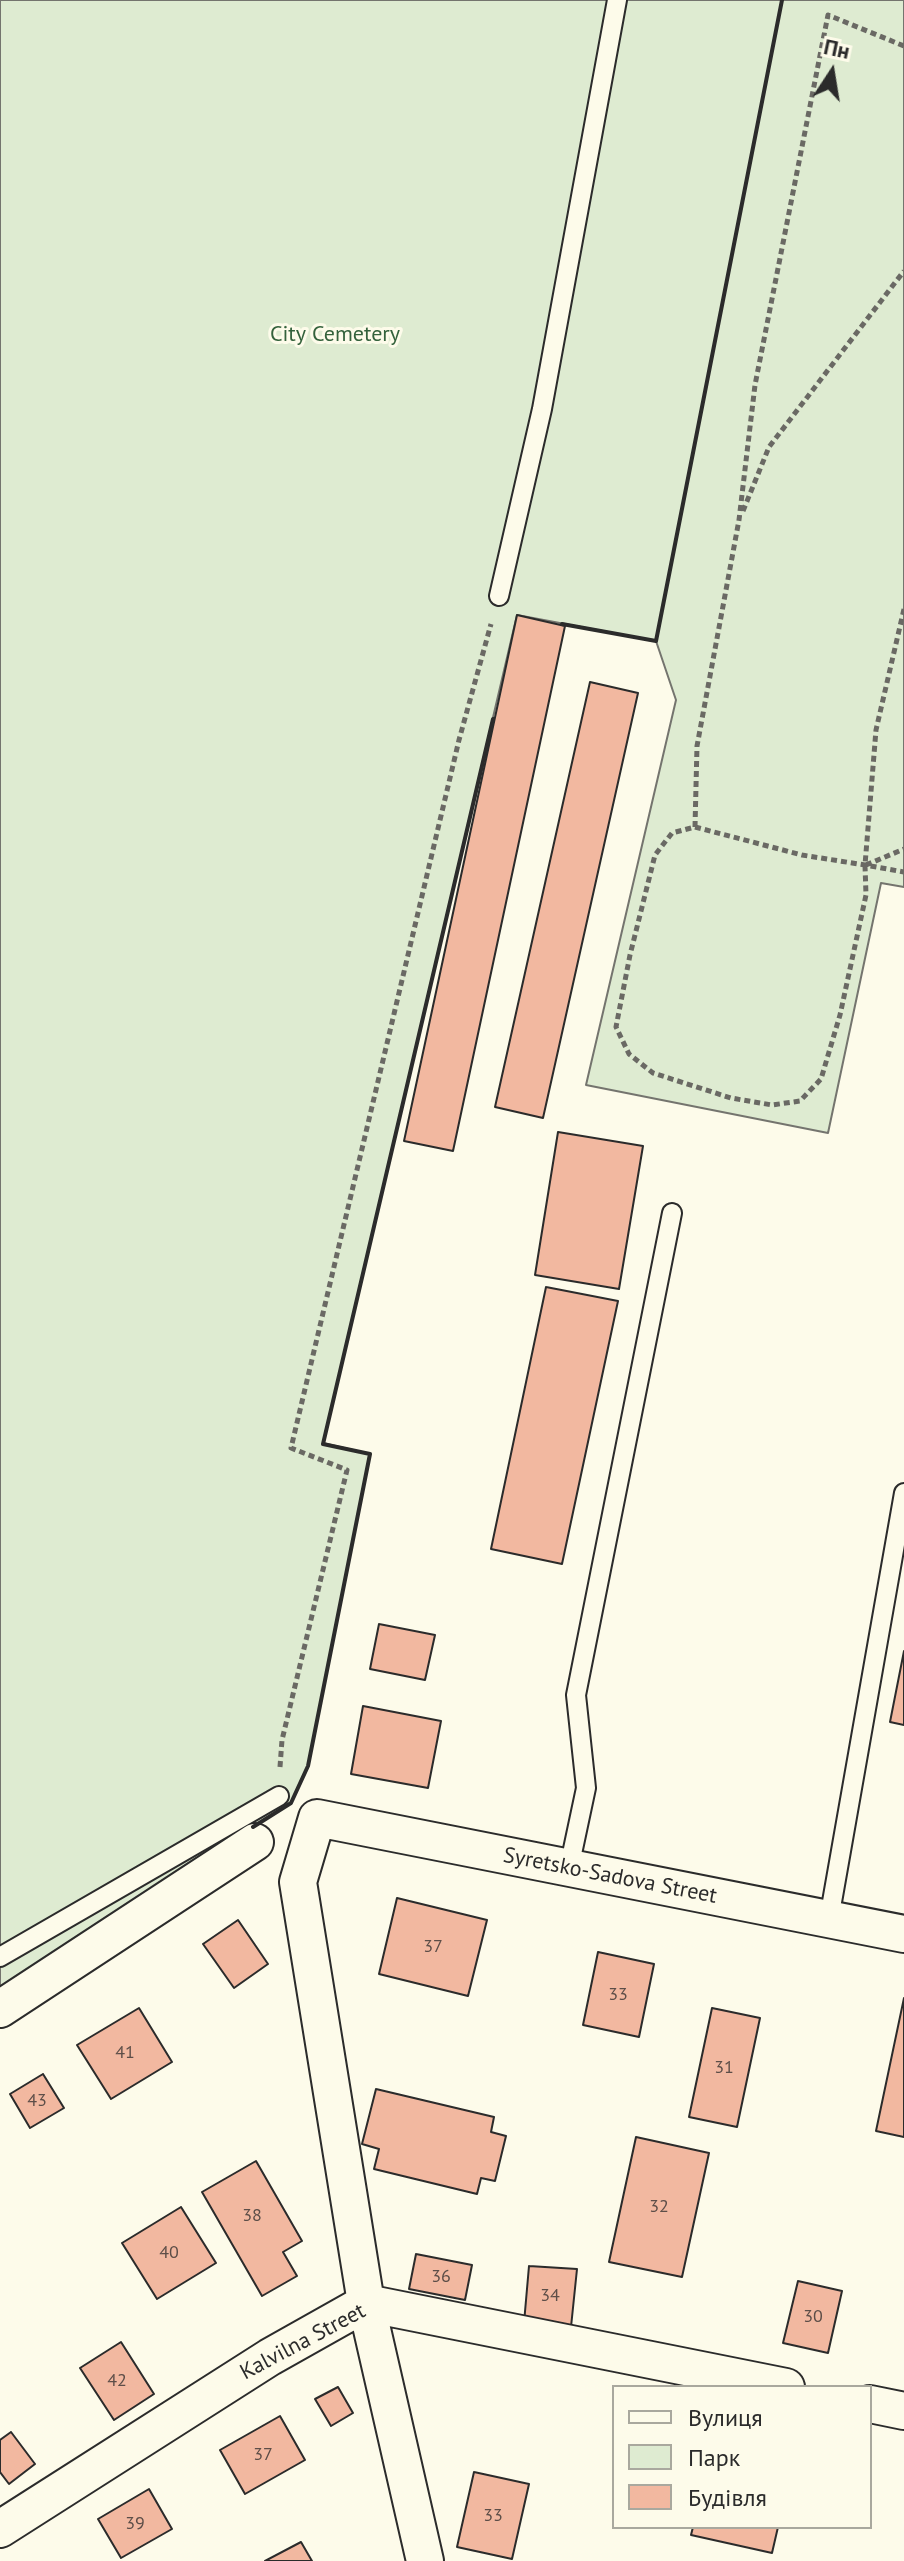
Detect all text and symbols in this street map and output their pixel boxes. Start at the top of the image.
north arrow [792,32,872,112]
text: Пн [821,32,853,65]
park label: City Cemetery [270,322,400,348]
street label: Syretsko-Sadova Street [501,1842,719,1910]
house number: 37 [423,1936,443,1958]
house number: 33 [608,1984,628,2006]
house number: 41 [115,2042,135,2064]
house number: 31 [714,2057,734,2079]
house number: 43 [27,2090,47,2112]
house number: 32 [649,2196,669,2218]
house number: 38 [242,2205,262,2227]
house number: 40 [159,2242,179,2264]
house number: 36 [431,2266,451,2288]
house number: 34 [540,2285,560,2307]
street label: Kalvilna Street [236,2298,370,2386]
house number: 30 [803,2306,823,2328]
house number: 42 [107,2370,127,2392]
legend [612,2385,872,2529]
text: Вулиця [688,2402,763,2433]
text: Парк [688,2442,740,2473]
house number: 37 [253,2444,273,2466]
text: Будівля [688,2482,767,2513]
house number: 33 [483,2505,503,2527]
house number: 39 [125,2513,145,2535]

